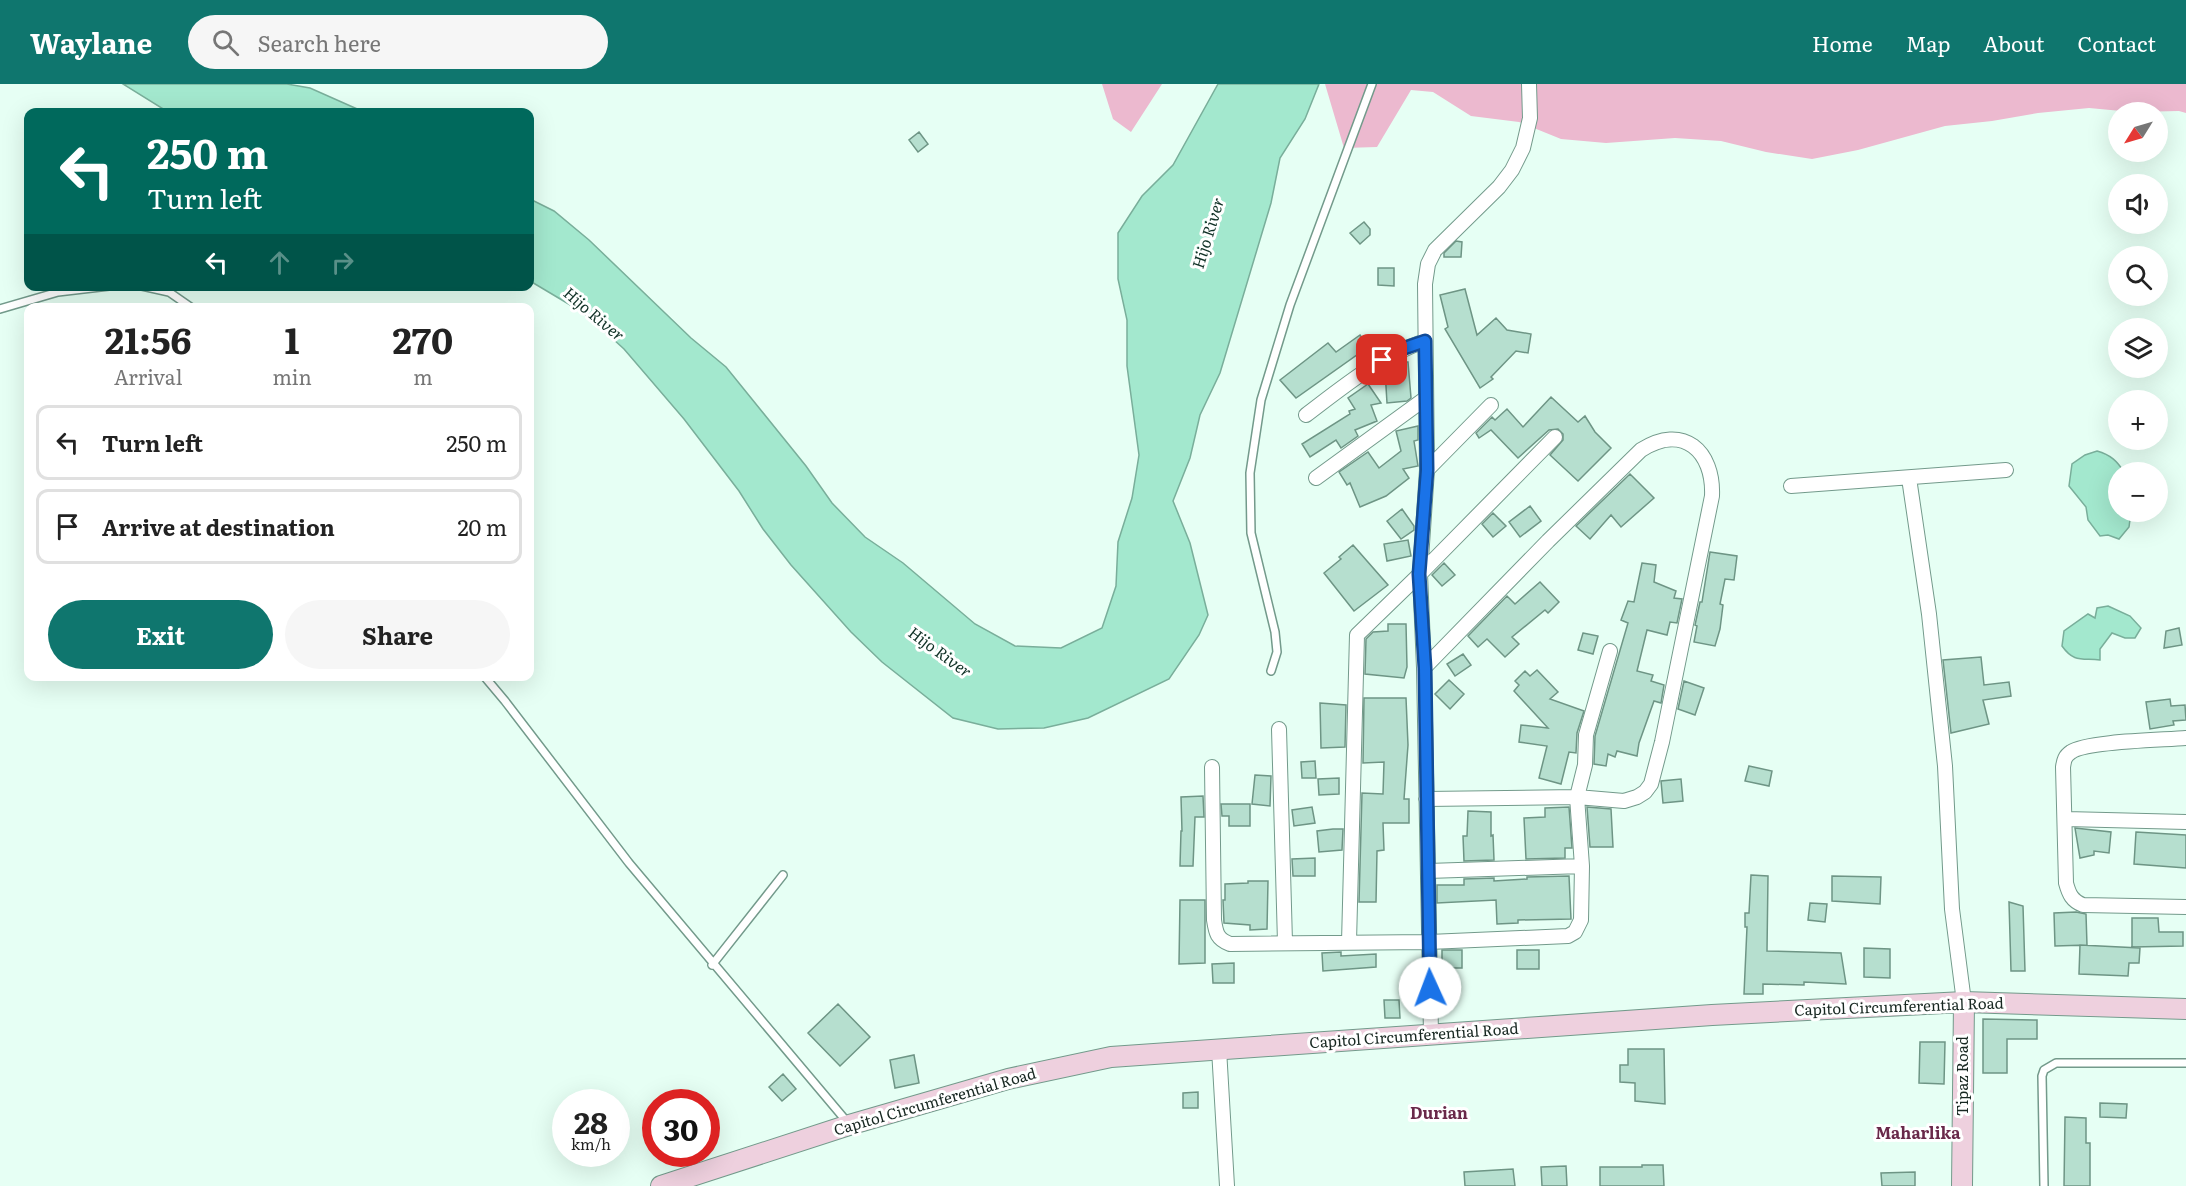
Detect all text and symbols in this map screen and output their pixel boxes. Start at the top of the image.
search box [188,15,608,69]
text: Waylane [30,21,152,63]
icon: search [209,26,242,59]
text: Search here [257,26,381,59]
text: Home [1812,27,1873,58]
text: Map [1906,27,1950,58]
text: About [1983,27,2045,58]
text: Contact [2078,27,2156,58]
north arrow [2108,102,2168,162]
map controls [2108,102,2168,522]
text: 250 m [147,120,268,182]
icon: left [48,132,126,210]
button: sound [2108,174,2168,234]
text: Turn left [147,177,262,217]
water label: Hijo River [1185,194,1229,271]
icon: left [200,246,233,279]
icon: ahead [263,246,296,279]
icon: right [326,246,359,279]
button: search [2108,246,2168,306]
water label: Hijo River [559,281,630,346]
text: 21:56 [105,312,192,365]
text: 1 [285,312,300,365]
text: 270 [393,312,453,365]
button: layers [2108,318,2168,378]
pin [1356,334,1407,385]
icon: arrive [1365,343,1398,376]
text: Arrival [114,361,182,391]
text: min [272,361,312,391]
text: m [413,361,433,391]
button: + [2108,390,2168,450]
icon: left [51,426,84,459]
text: Turn left [102,426,203,459]
text: 250 m [446,426,507,459]
button: − [2108,462,2168,522]
icon: arrive [51,510,84,543]
text: Arrive at destination [102,510,335,543]
text: 20 m [457,510,507,543]
button: Exit [48,600,273,669]
button: Share [285,600,510,669]
water label: Hijo River [904,620,977,682]
position arrow [1398,956,1462,1020]
street label: Capitol Circumferential Road [1794,990,2004,1021]
street label: Capitol Circumferential Road [1309,1016,1519,1053]
street label: Tipaz Road [1950,1036,1973,1116]
street label: Capitol Circumferential Road [831,1061,1038,1140]
speed limit sign: 30 [642,1089,720,1167]
text: 28 [574,1099,608,1143]
district label: Durian [1410,1100,1468,1124]
district label: Maharlika [1875,1120,1961,1144]
text: km/h [571,1132,611,1155]

